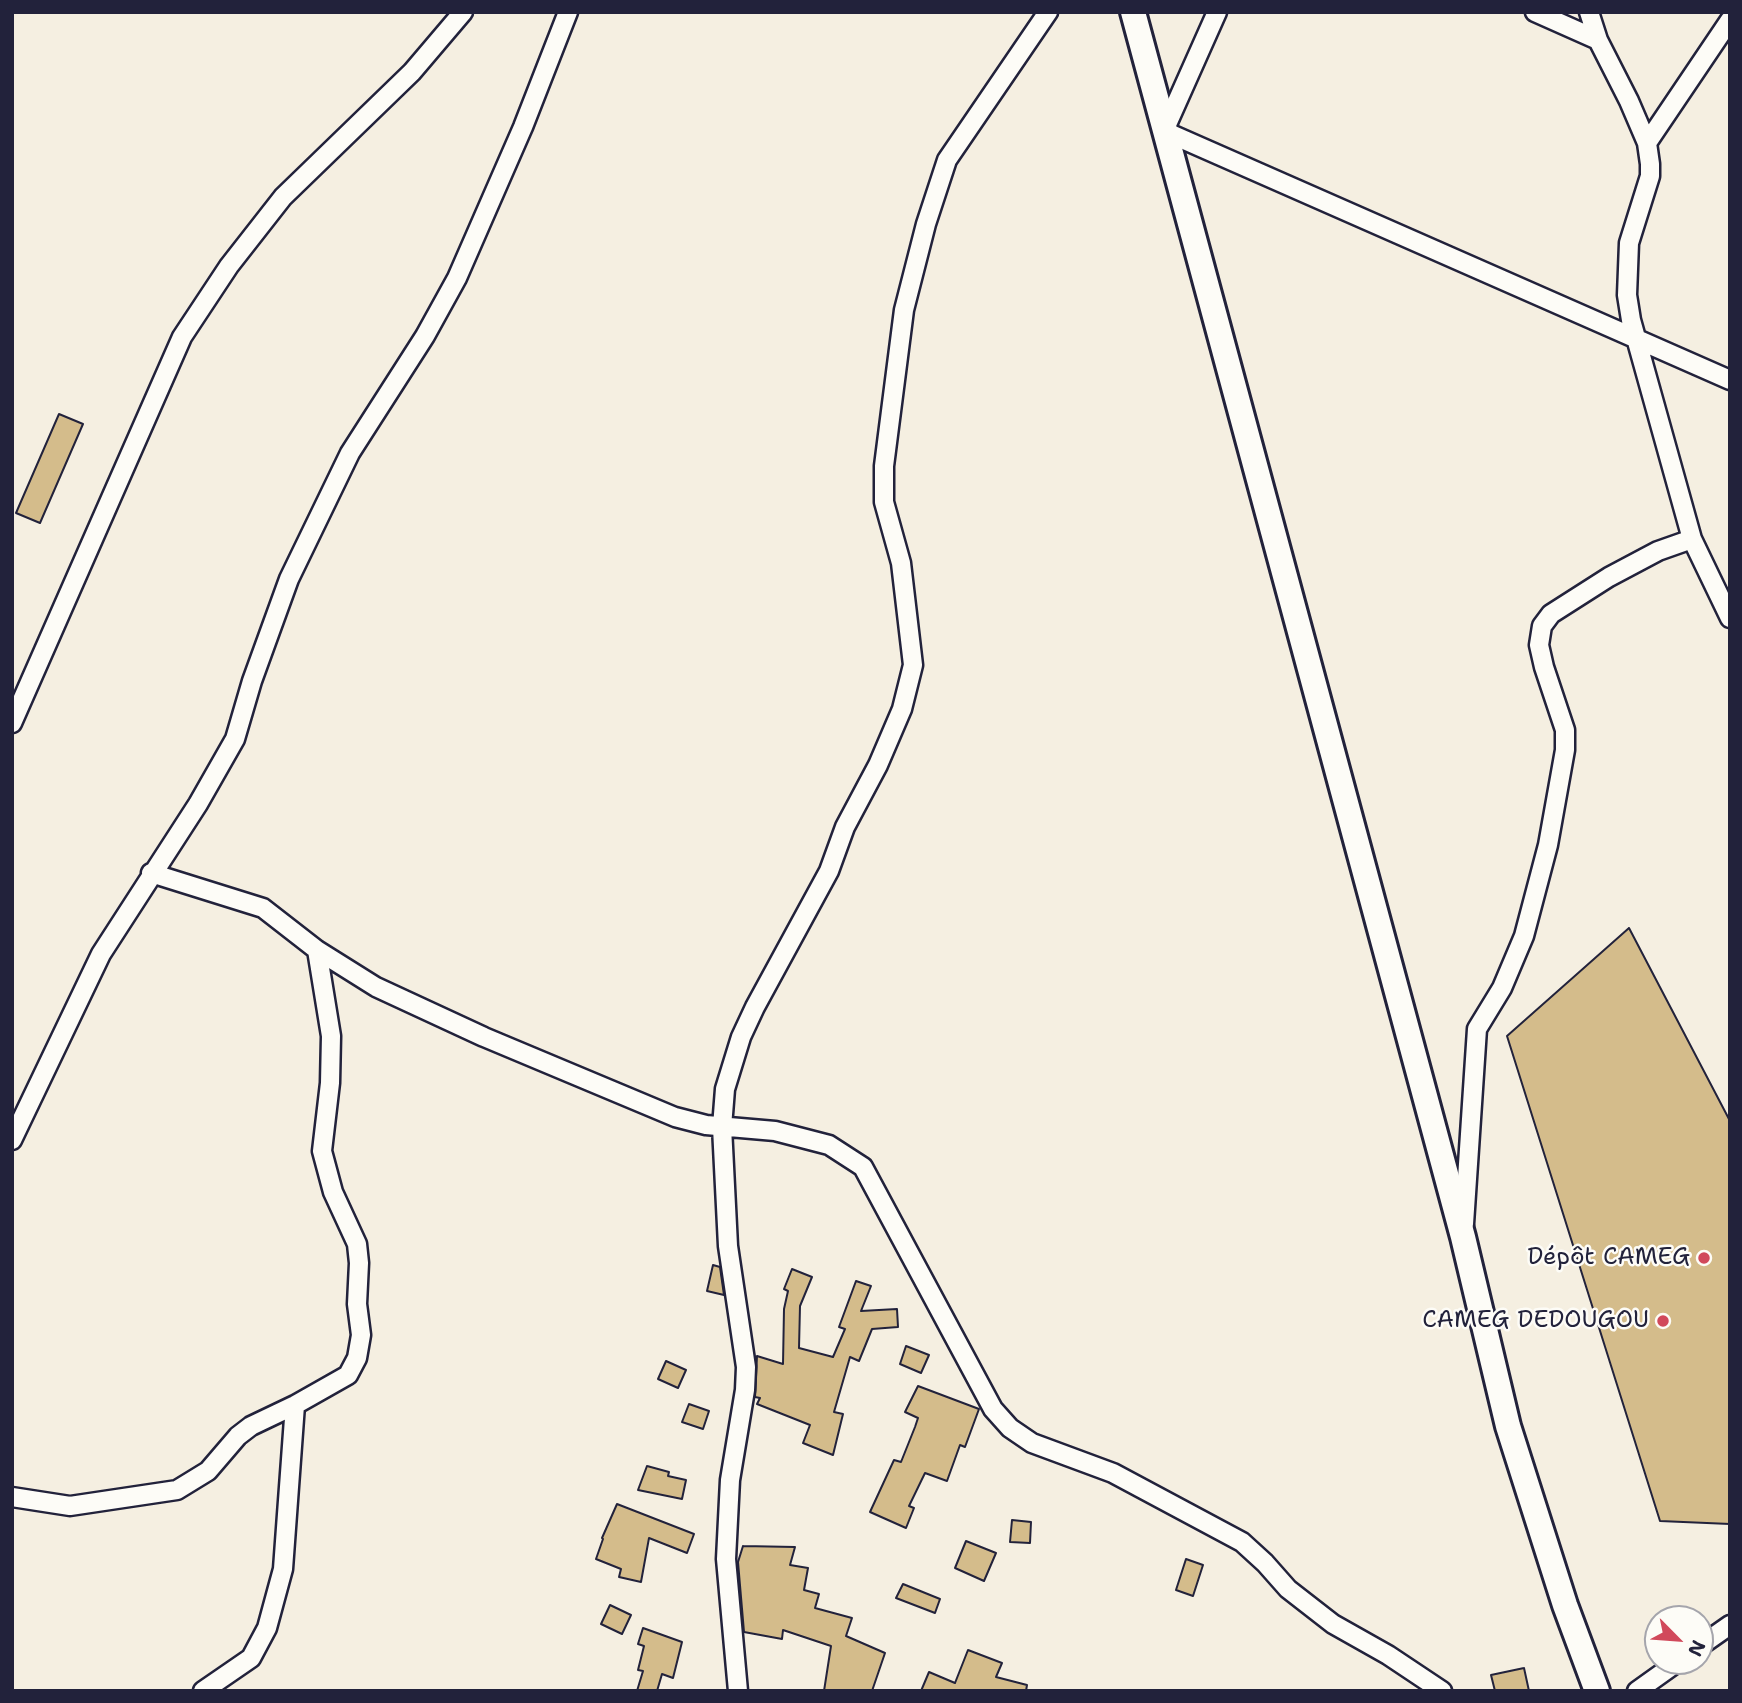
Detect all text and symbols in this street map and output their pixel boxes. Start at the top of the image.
place label: Dépôt CAMEG [1527,1244,1690,1272]
marker: Dépôt CAMEG [1696,1250,1712,1266]
place label: CAMEG DEDOUGOU [1422,1307,1649,1335]
marker: CAMEG DEDOUGOU [1655,1313,1671,1329]
north arrow [1644,1605,1714,1675]
text: N [1682,1636,1711,1660]

